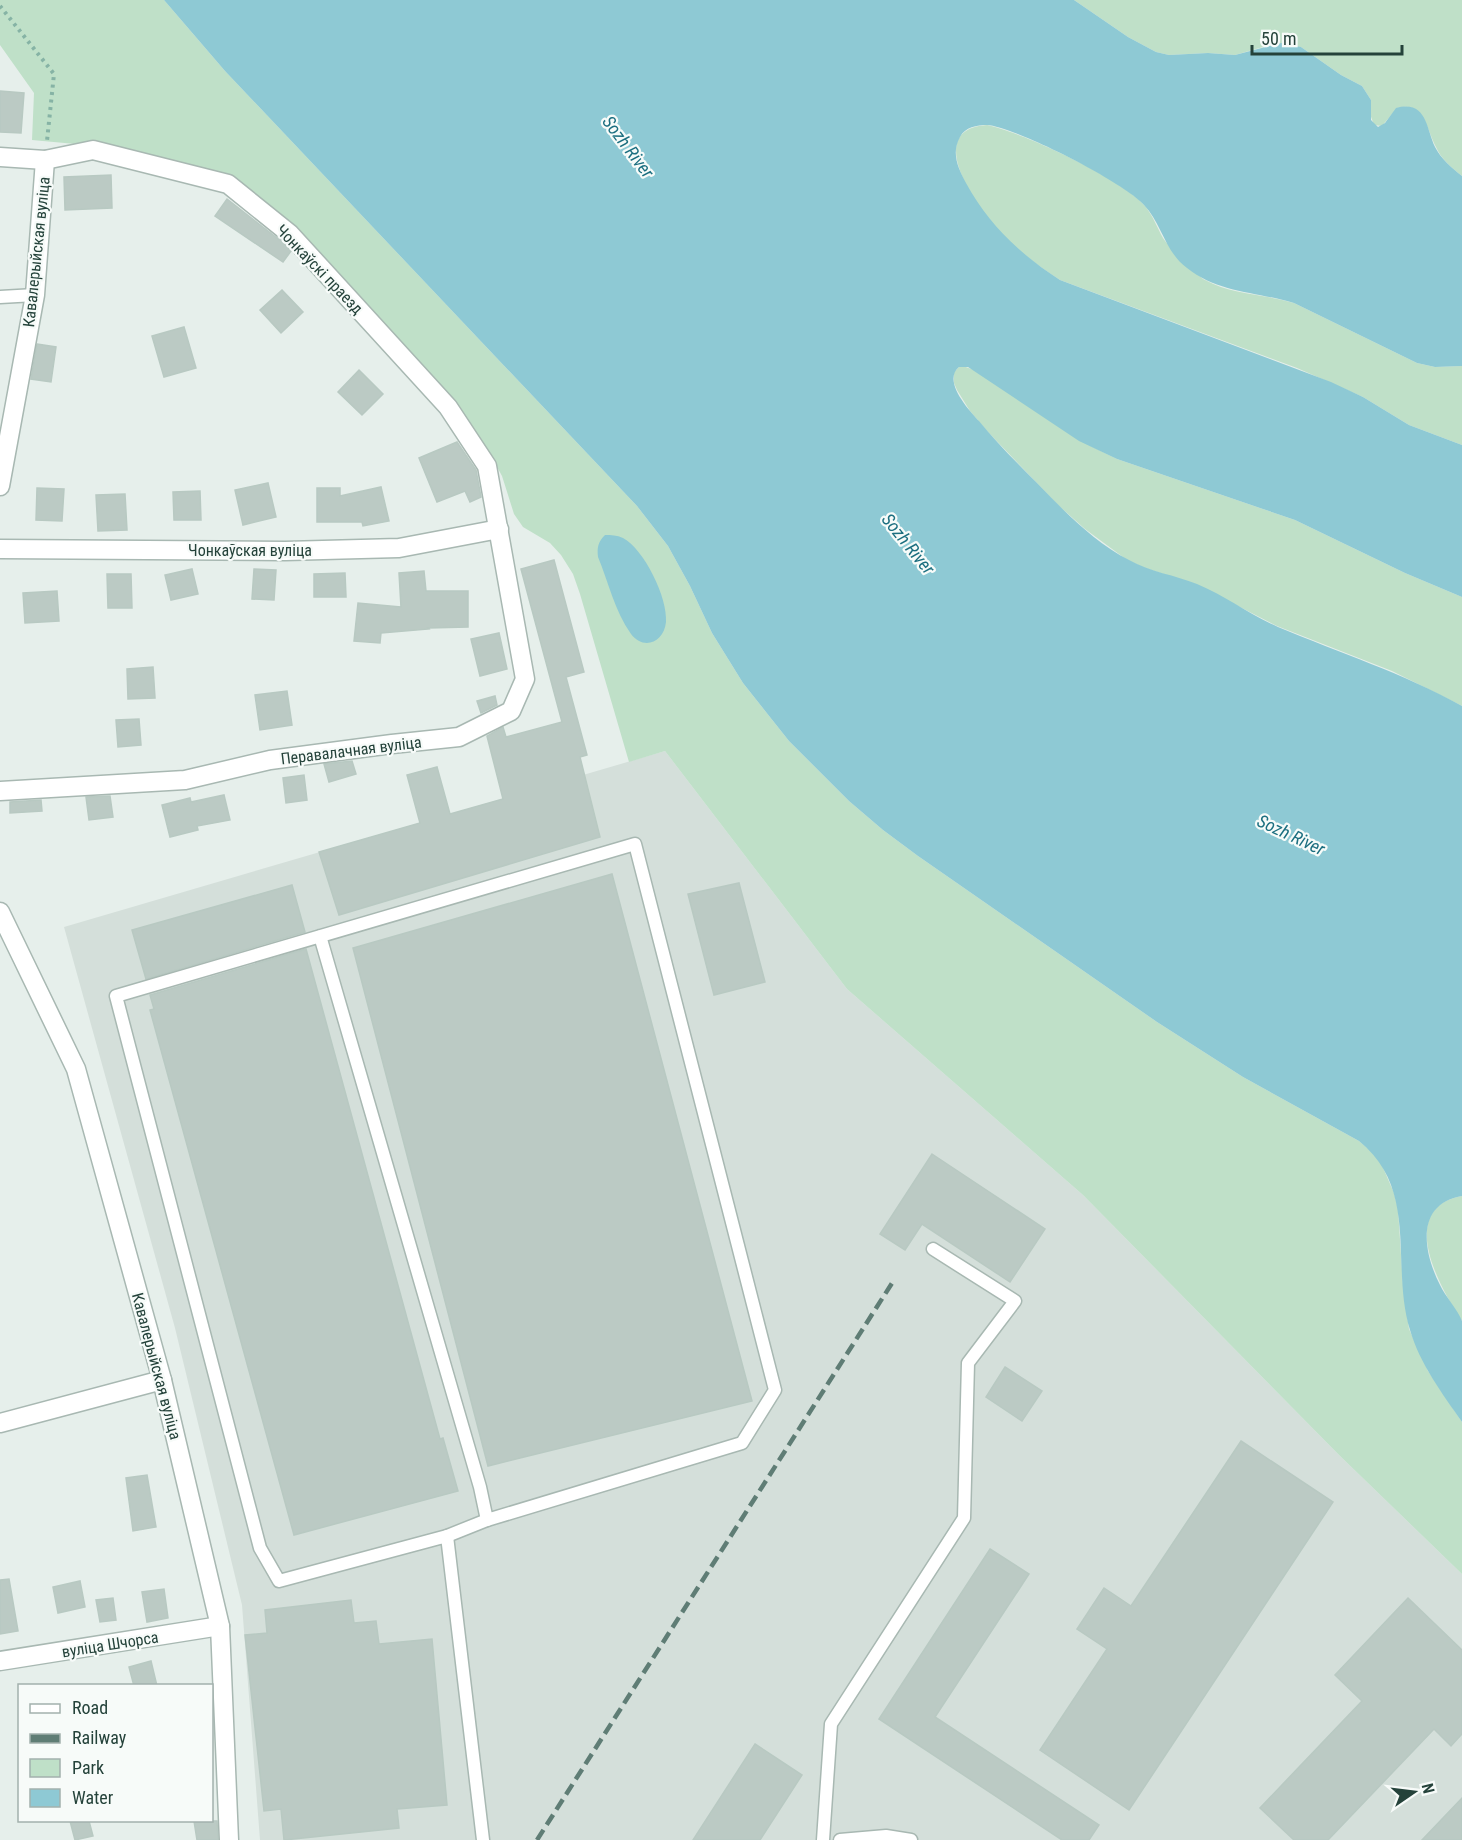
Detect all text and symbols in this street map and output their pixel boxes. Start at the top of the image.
scale bar [1252,18,1402,56]
text: 50 m [1261,28,1296,49]
water label: Sozh River [598,112,659,182]
street label: Кавалерыйская вуліца [19,176,54,328]
street label: Чонкаўскі праезд [272,221,367,318]
water label: Sozh River [878,509,940,579]
street label: Чонкаўская вуліца [188,541,312,560]
street label: Перавалачная вуліца [280,732,422,769]
water label: Sozh River [1254,810,1329,860]
street label: Кавалерыйская вуліца [128,1291,185,1442]
street label: вуліца Шчорса [61,1627,160,1661]
legend [18,1684,213,1822]
text: Road [72,1697,108,1718]
text: Railway [72,1727,127,1748]
text: Park [72,1757,104,1778]
north arrow [1384,1762,1444,1822]
text: N [1418,1781,1438,1796]
text: Water [72,1787,114,1808]

